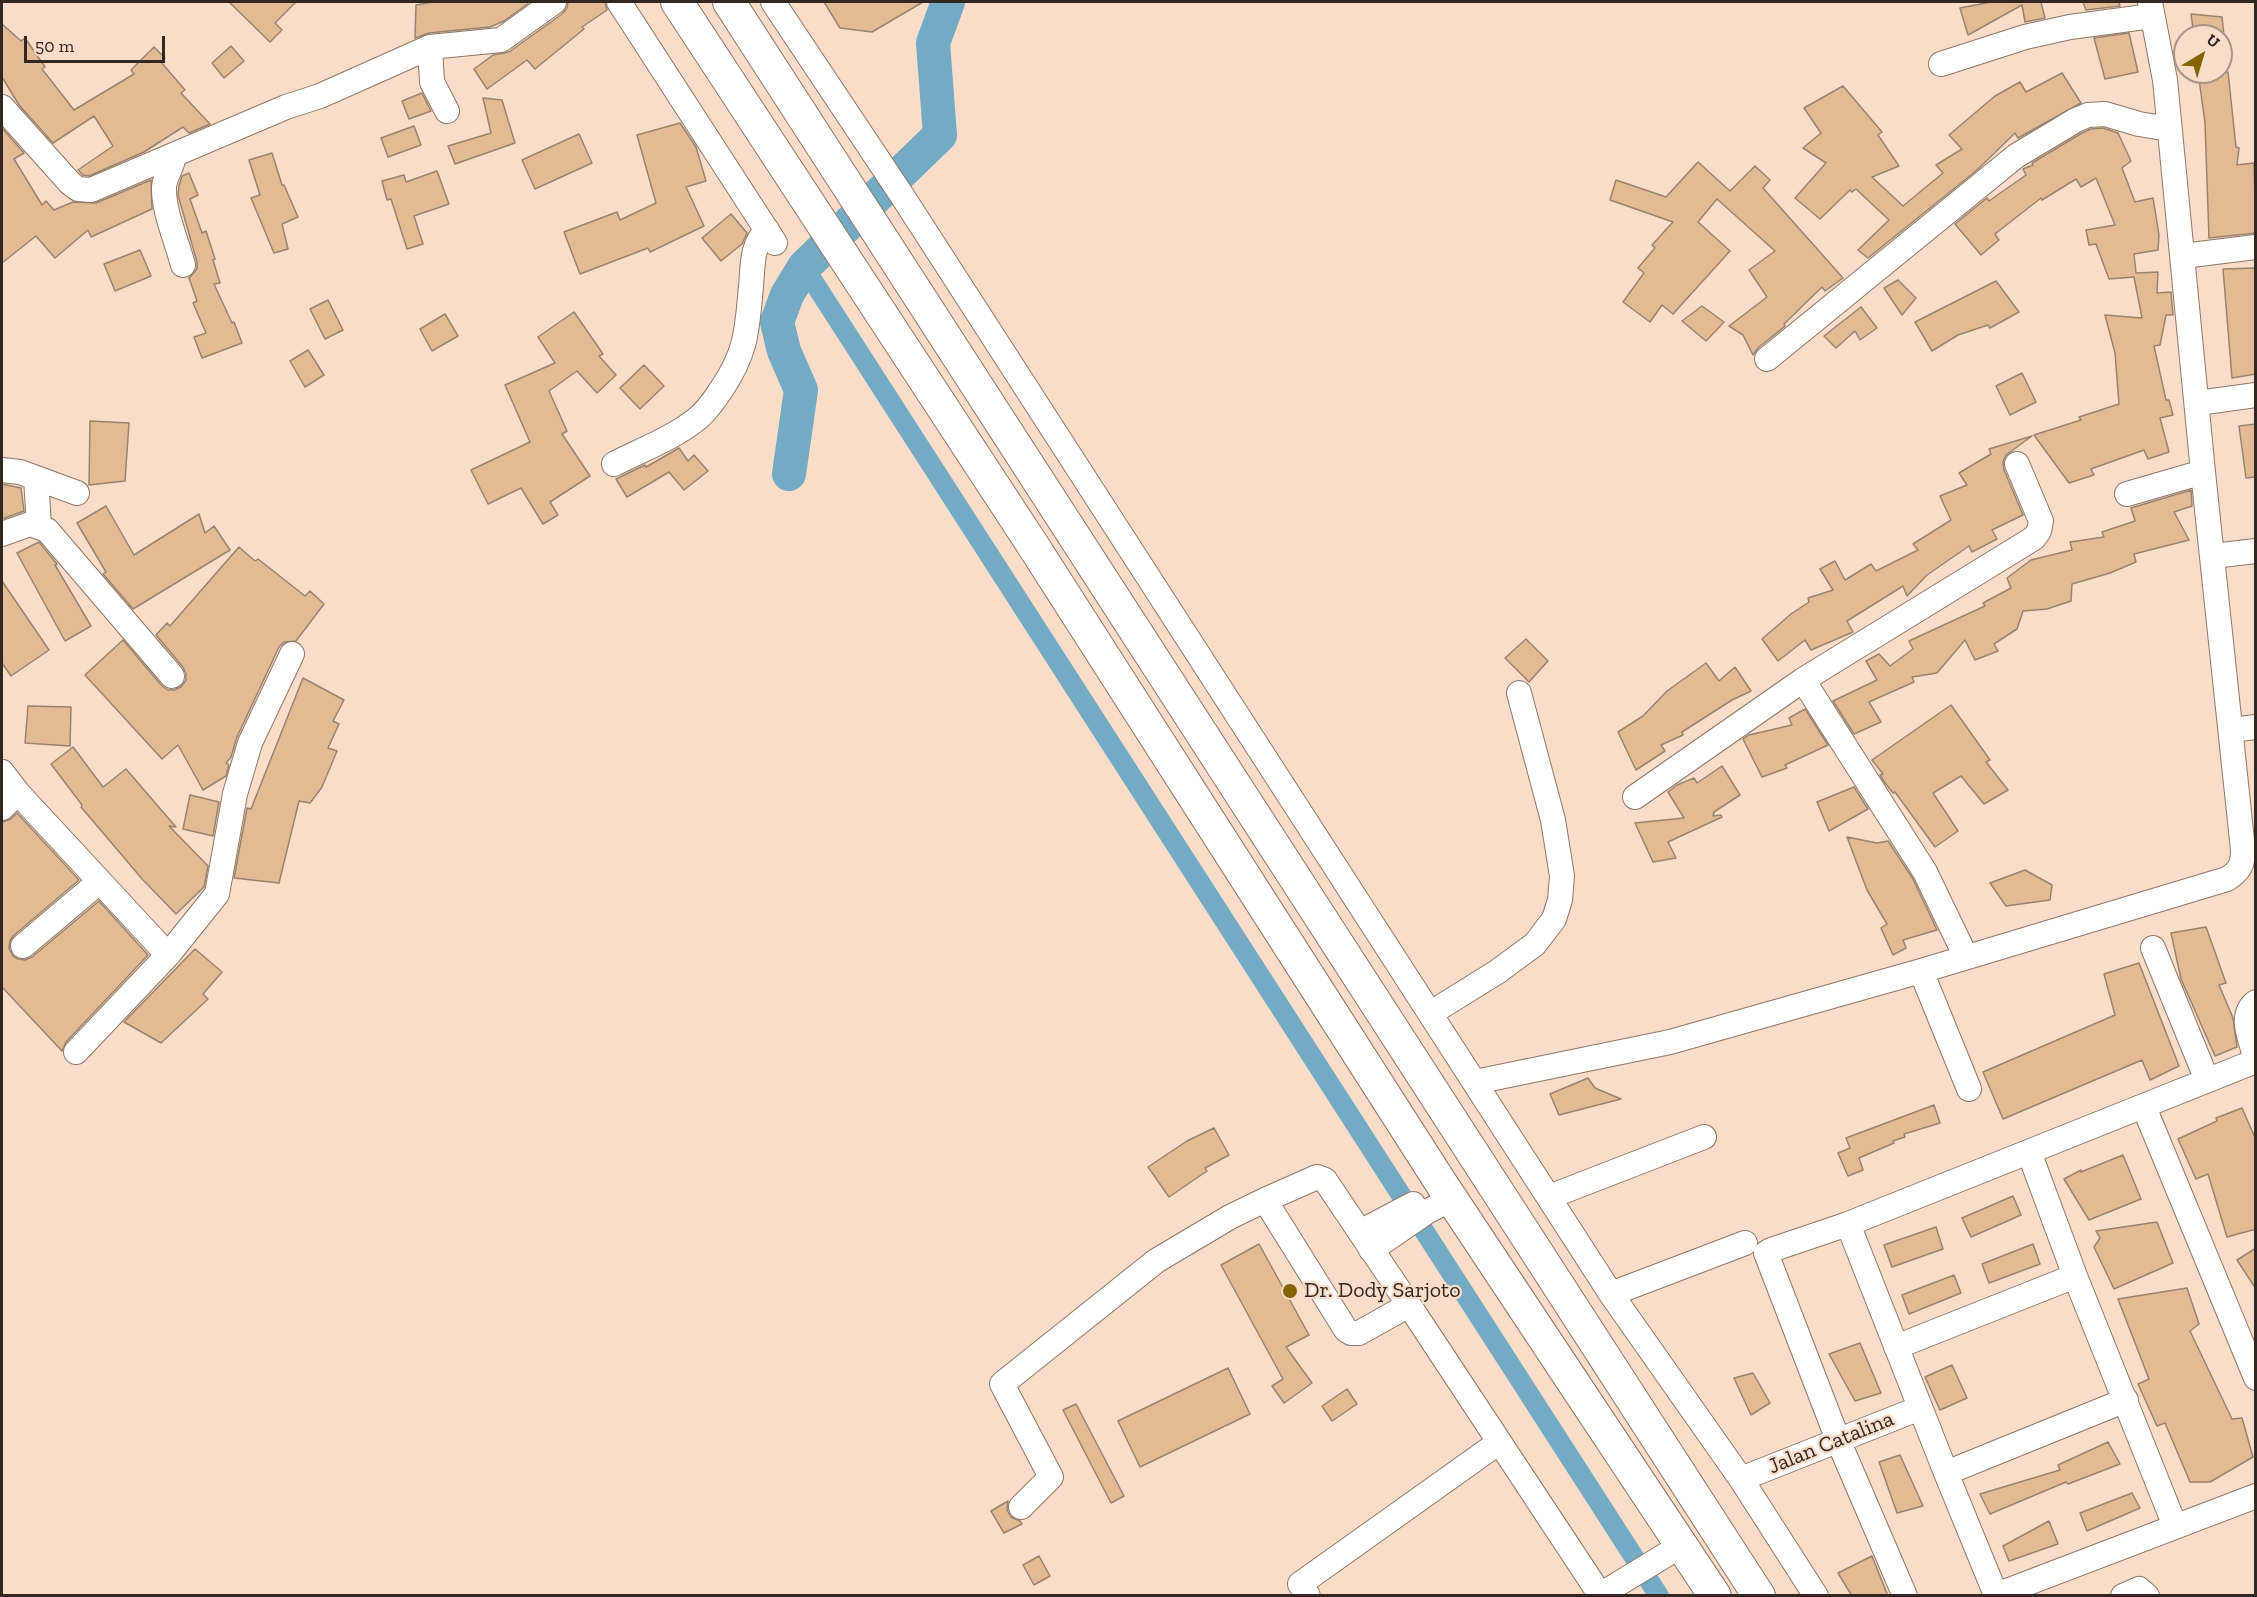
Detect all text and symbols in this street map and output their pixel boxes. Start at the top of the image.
scale bar [27,24,168,62]
north arrow [2173,24,2233,84]
text: U [2203,30,2224,52]
text: 50 m [35,35,74,57]
place label: Dr. Dody Sarjoto [1304,1278,1460,1304]
marker: Dr. Dody Sarjoto [1281,1282,1299,1300]
street label: Jalan Catalina [1764,1406,1898,1480]

